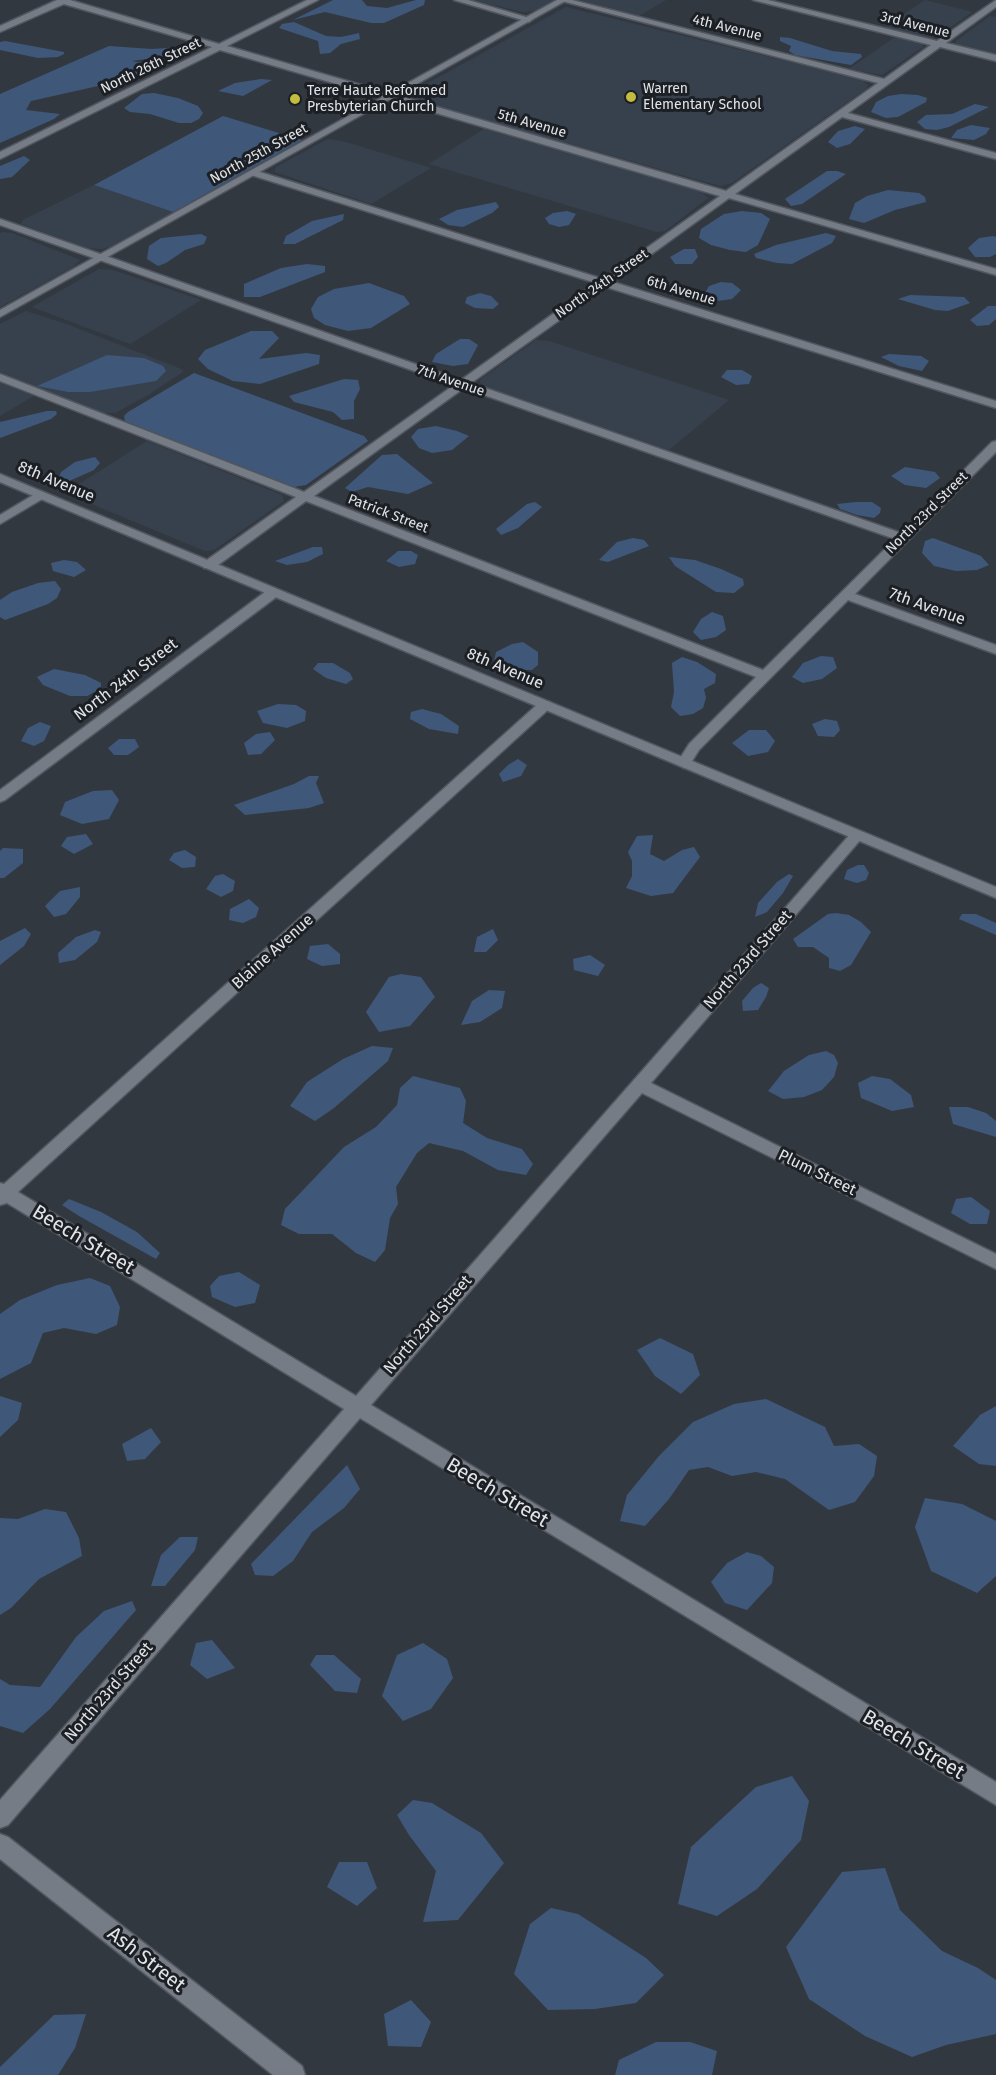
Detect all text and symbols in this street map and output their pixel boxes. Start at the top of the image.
street label: 3rd Avenue [879,8,951,42]
street label: 4th Avenue [691,11,763,45]
street label: North 26th Street [98,34,204,98]
place label: Warren Elementary School [643,81,761,114]
place label: Terre Haute Reformed Presbyterian Church [307,83,446,116]
marker: Warren Elementary School [624,90,638,104]
marker: Terre Haute Reformed Presbyterian Church [288,92,302,106]
street label: 5th Avenue [496,106,568,142]
street label: North 25th Street [207,120,311,188]
street label: North 24th Street [553,246,651,322]
street label: 6th Avenue [645,273,717,309]
street label: 7th Avenue [415,362,487,400]
street label: 8th Avenue [15,457,97,507]
street label: North 23rd Street [883,469,971,557]
street label: Patrick Street [345,491,431,537]
street label: 7th Avenue [886,584,968,630]
street label: North 24th Street [70,635,182,725]
street label: 8th Avenue [464,644,546,694]
street label: North 23rd Street [700,907,796,1013]
street label: Blaine Avenue [228,910,318,994]
street label: Plum Street [775,1146,859,1200]
street label: Beech Street [28,1200,138,1280]
street label: North 23rd Street [380,1272,476,1378]
street label: Beech Street [442,1453,552,1533]
street label: North 23rd Street [61,1639,157,1745]
street label: Beech Street [858,1705,968,1785]
street label: Ash Street [102,1922,190,1998]

